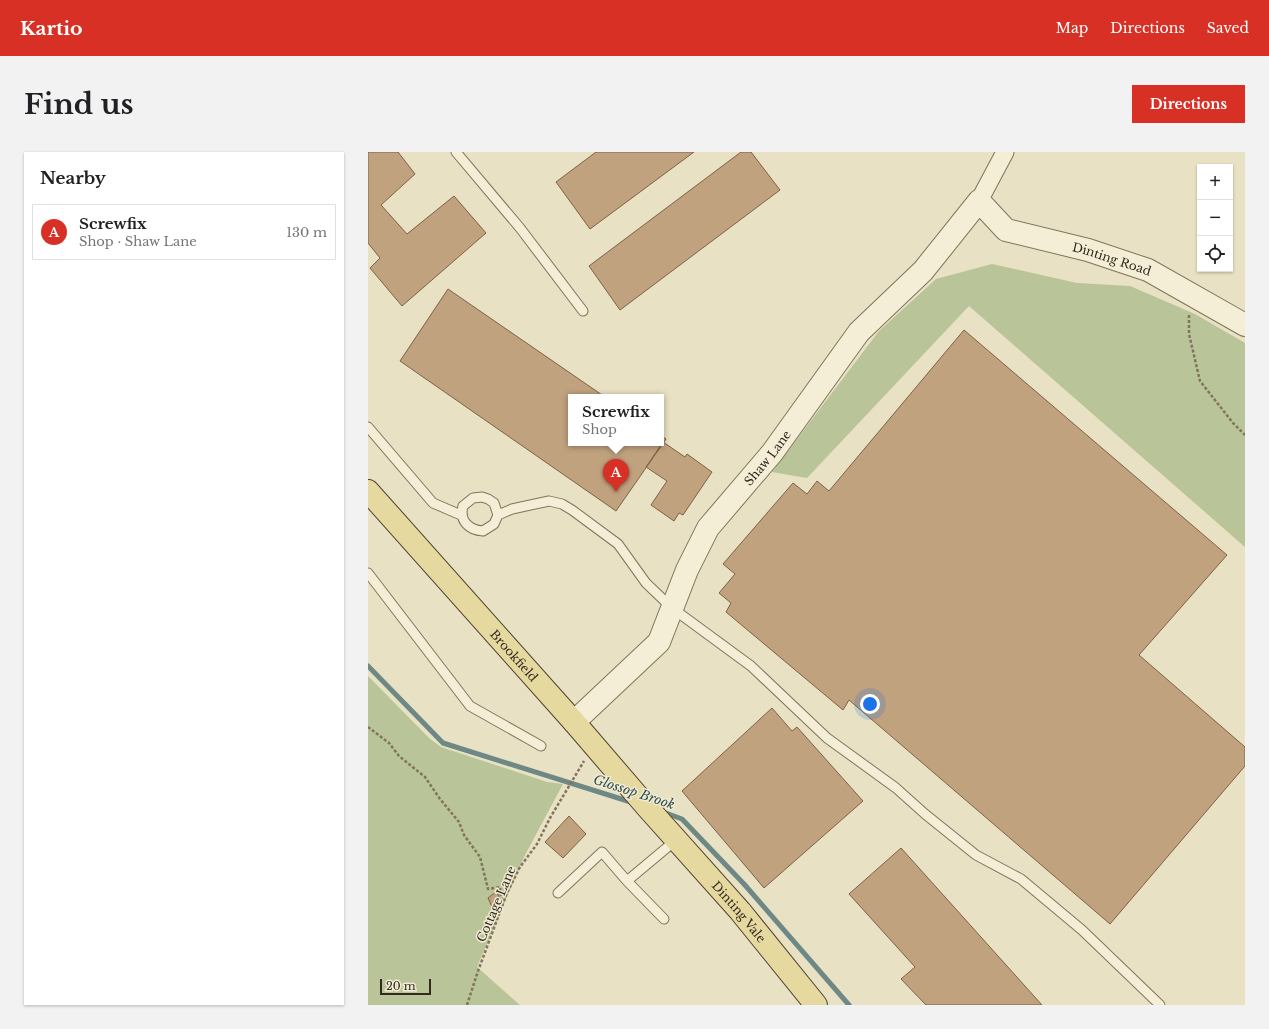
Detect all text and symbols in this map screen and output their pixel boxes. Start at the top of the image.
text: Kartio [20,17,83,40]
text: Map [1056,19,1088,37]
text: Directions [1110,19,1185,37]
text: Saved [1207,19,1249,37]
button: Directions [1132,85,1245,123]
text: Find us [24,87,134,122]
map controls [1197,164,1233,272]
button: + [1197,164,1233,200]
text: Nearby [40,168,106,189]
button: − [1197,200,1233,236]
text: Screwfix [79,214,147,233]
text: A [49,224,59,241]
text: 130 m [286,224,327,241]
text: Shop · Shaw Lane [79,233,197,250]
button: locate [1197,236,1233,272]
street label: Dinting Road [1071,239,1154,278]
popup [568,394,664,446]
text: Screwfix [582,402,650,421]
text: Shop [582,421,617,438]
street label: Shaw Lane [741,427,794,488]
pin: A [603,459,629,492]
street label: Brookfield [487,626,542,684]
your location [860,694,880,714]
water label: Glossop Brook [591,771,677,813]
street label: Cottage Lane [473,864,519,944]
street label: Dinting Vale [709,878,770,945]
scale bar [380,977,431,996]
text: 20 m [386,979,416,993]

